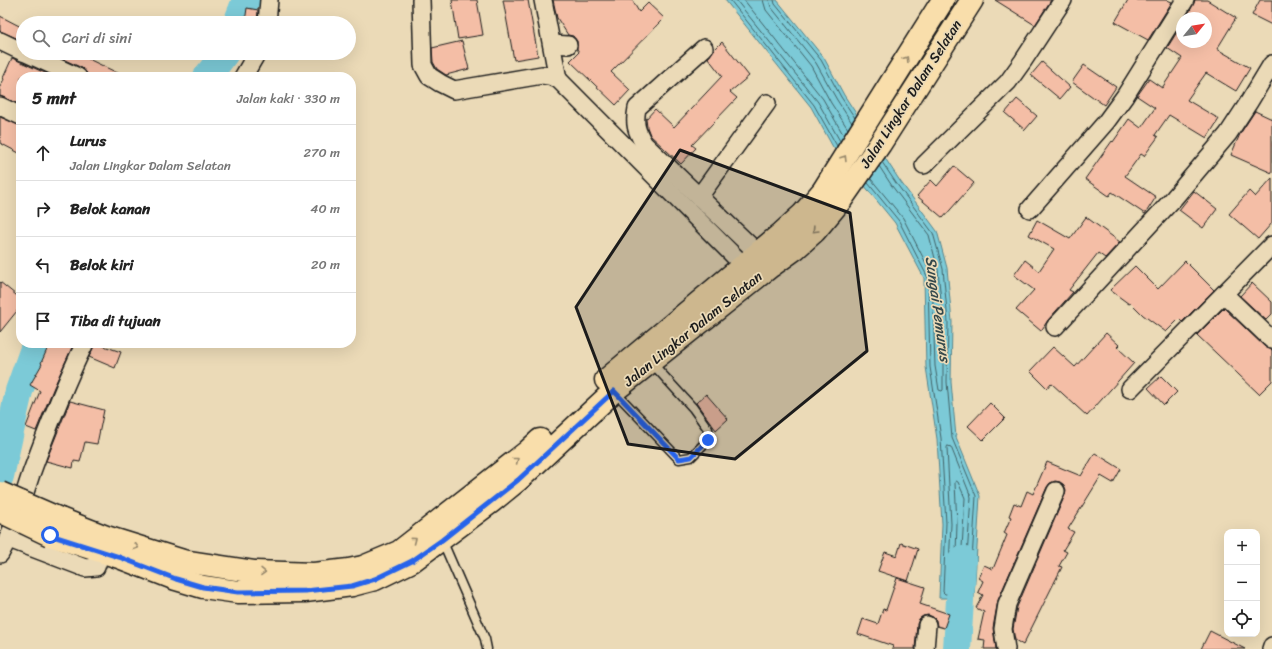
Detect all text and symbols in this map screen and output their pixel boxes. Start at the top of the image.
north arrow [1176,12,1212,48]
street label: Jalan Lingkar Dalam Selatan [853,14,969,174]
search box [16,16,356,60]
text: Cari di sini [62,25,132,51]
icon: search [30,27,52,49]
one-way arrow [901,57,908,64]
text: 5 mnt [32,83,76,113]
text: Jalan kaki · 330 m [237,87,340,110]
text: Lurus [70,128,106,154]
text: 270 m [303,141,340,164]
icon: ahead [32,142,54,164]
text: Jalan Lingkar Dalam Selatan [70,154,231,177]
one-way arrow [839,156,846,163]
text: Belok kanan [70,196,150,222]
text: 40 m [310,197,340,220]
icon: right [32,198,54,220]
one-way arrow [813,225,820,233]
text: Belok kiri [70,252,133,278]
text: 20 m [311,253,340,276]
icon: left [32,254,54,276]
water label: Sungai Pemurus [918,255,959,365]
street label: Jalan Lingkar Dalam Selatan [617,265,768,394]
text: Tiba di tujuan [70,308,161,334]
icon: arrive [32,310,54,332]
route end [699,431,717,449]
one-way arrow [512,458,519,465]
route start [41,526,59,544]
map controls [1224,529,1260,637]
button: + [1224,529,1260,565]
one-way arrow [409,538,416,545]
one-way arrow [133,542,140,551]
button: − [1224,565,1260,601]
one-way arrow [260,568,266,577]
button: locate [1224,601,1260,637]

